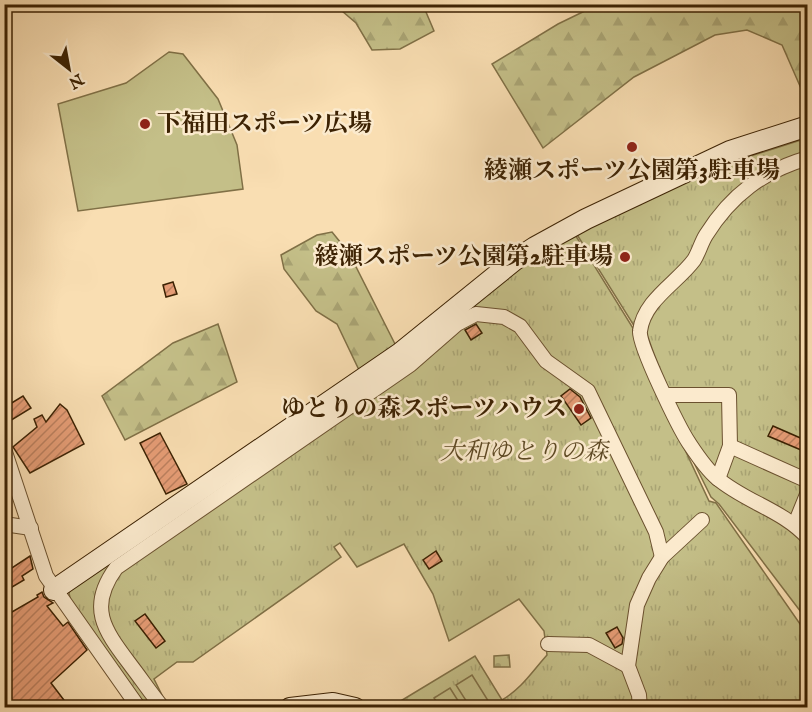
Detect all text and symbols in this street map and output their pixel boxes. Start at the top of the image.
north arrow [39,39,99,99]
text: N [64,67,88,92]
place label: 下福田スポーツ広場 [157,109,372,140]
marker: 下福田スポーツ広場 [138,117,152,131]
marker: 綾瀬スポーツ公園第3駐車場 [625,140,639,154]
place label: 綾瀬スポーツ公園第3駐車場 [484,156,780,187]
place label: 綾瀬スポーツ公園第2駐車場 [315,242,613,273]
marker: 綾瀬スポーツ公園第2駐車場 [618,250,632,264]
place label: ゆとりの森スポーツハウス [281,394,567,425]
marker: ゆとりの森スポーツハウス [572,402,586,416]
park label: 大和ゆとりの森 [440,437,611,468]

